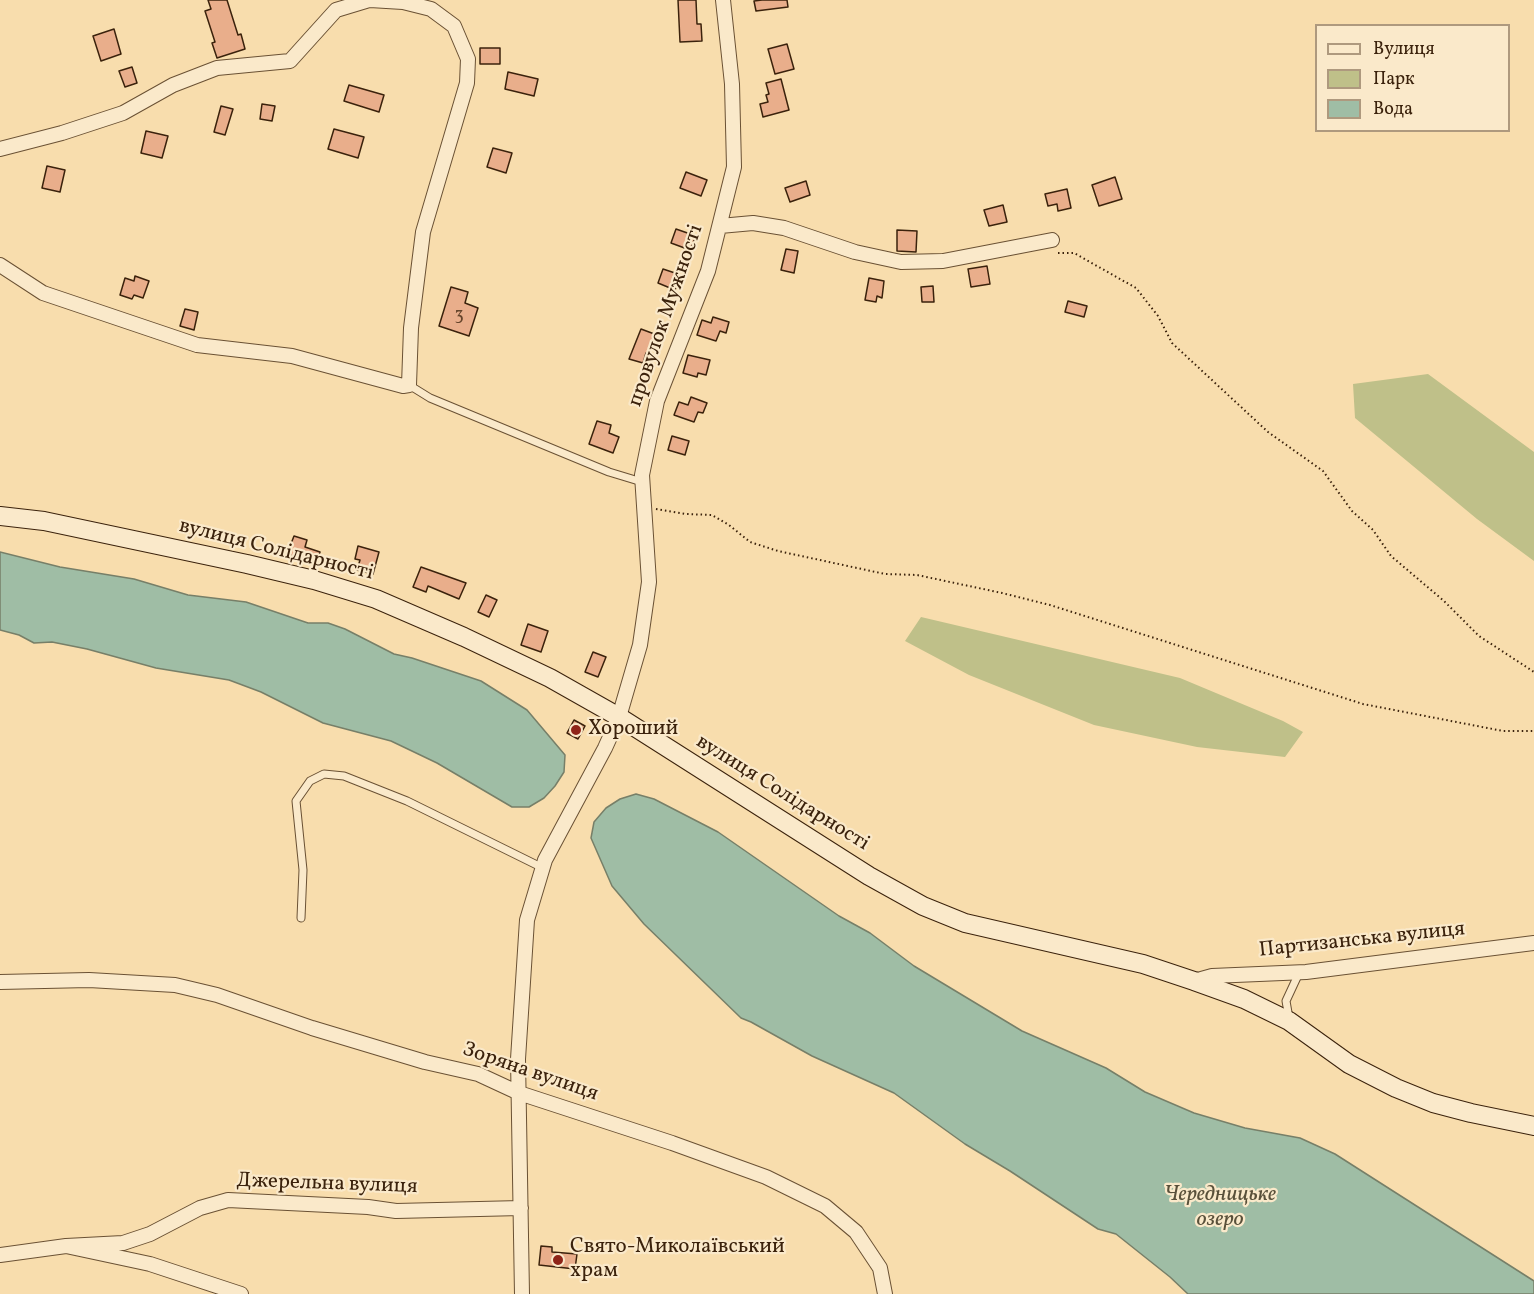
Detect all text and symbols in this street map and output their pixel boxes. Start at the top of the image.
legend [1315,24,1510,132]
text: Вулиця [1373,37,1435,62]
text: Парк [1373,67,1415,92]
text: Вода [1373,97,1413,122]
street label: провулок Мужності [624,222,710,410]
house number: 3 [454,306,464,328]
street label: вулиця Солідарності [176,515,376,587]
place label: Хороший [588,717,678,743]
marker: Хороший [569,723,583,737]
street label: вулиця Солідарності [691,730,873,858]
street label: Партизанська вулиця [1258,918,1466,964]
street label: Зоряна вулиця [459,1038,601,1108]
street label: Джерельна вулиця [236,1169,418,1201]
water label: Чередницьке озеро [1164,1183,1276,1234]
place label: Свято-Миколаївський храм [570,1235,785,1285]
marker: Свято-Миколаївський храм [551,1253,565,1267]

